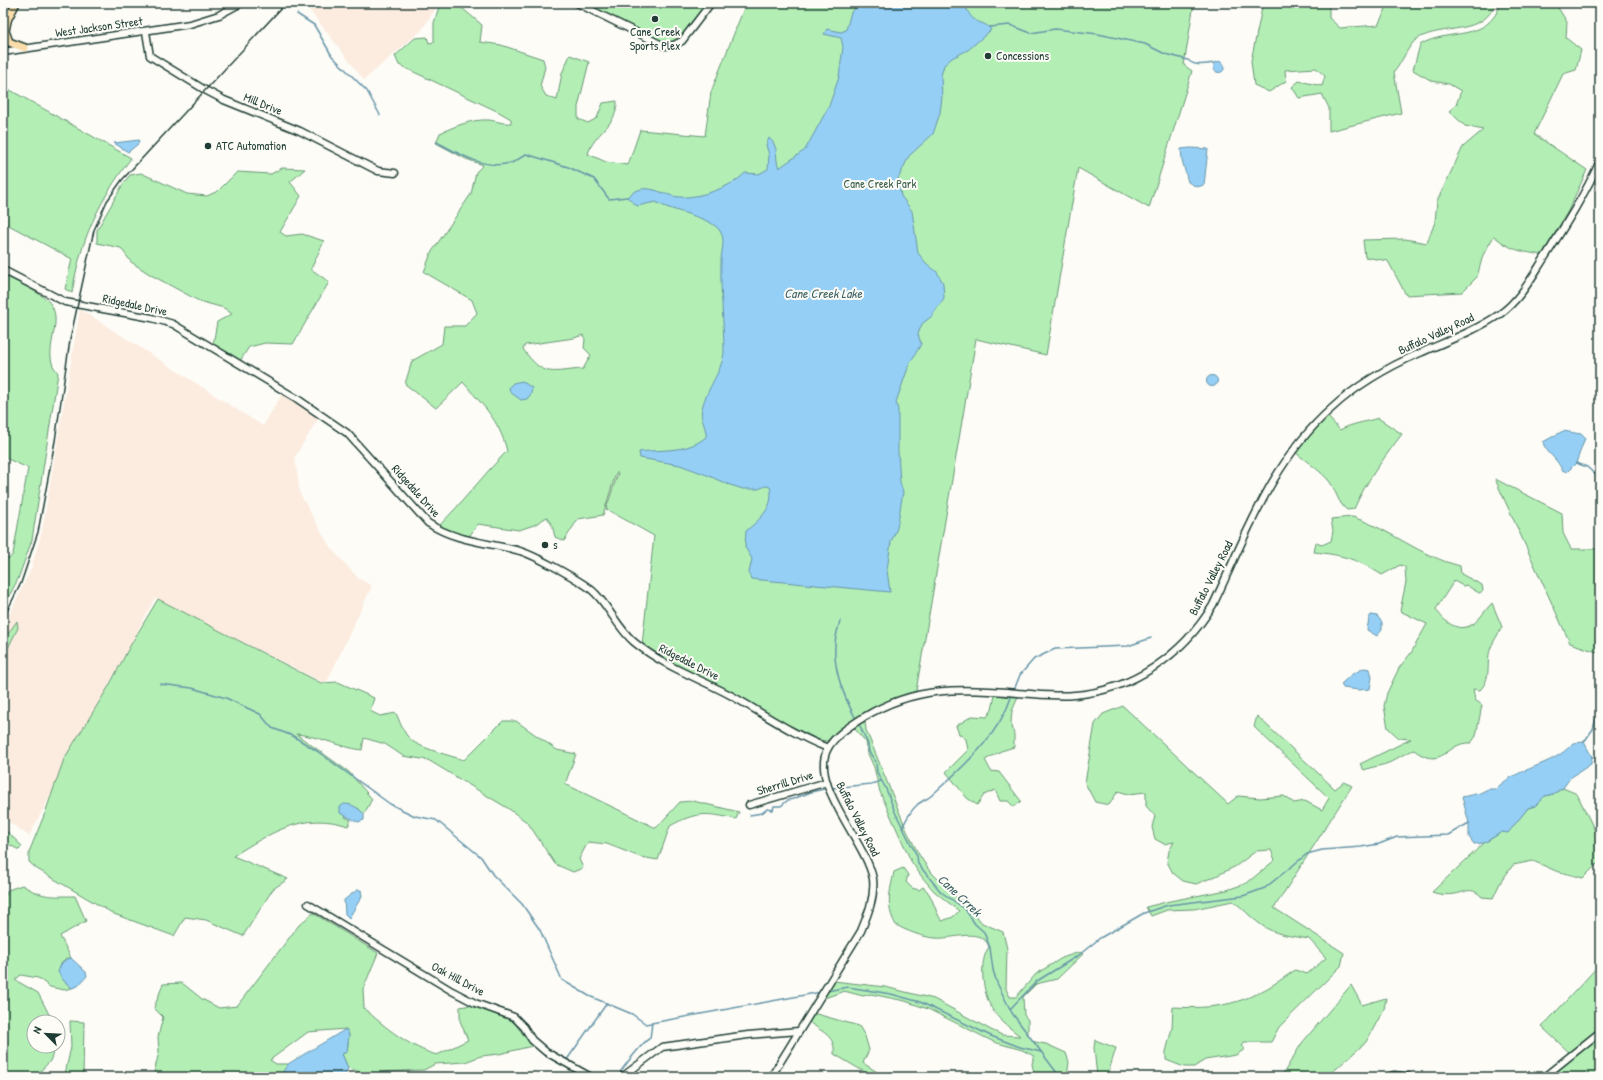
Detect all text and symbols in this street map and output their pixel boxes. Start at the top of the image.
street label: West Jackson Street [54,12,145,41]
marker: Cane Creek Sports Plex [650,14,660,24]
place label: Cane Creek Sports Plex [630,23,680,54]
place label: Concessions [996,47,1049,64]
marker: Concessions [983,51,993,61]
street label: Mill Drive [241,88,285,119]
place label: ATC Automation [216,137,286,154]
marker: ATC Automation [203,141,213,151]
park label: Cane Creek Park [844,175,916,192]
water label: Cane Creek Lake [784,284,863,302]
street label: Ridgedale Drive [101,289,169,320]
street label: Buffalo Valley Road [1395,308,1477,358]
street label: Ridgedale Drive [388,461,445,521]
place label: s [553,536,558,553]
street label: Buffalo Valley Road [1184,537,1237,618]
marker: s [540,540,550,550]
street label: Ridgedale Drive [656,639,723,684]
street label: Sherrill Drive [755,766,815,799]
street label: Buffalo Valley Road [832,779,885,859]
water label: Cane Crrek [934,870,987,921]
street label: Oak Hill Drive [429,957,488,1000]
north arrow [26,1014,66,1054]
text: N [29,1024,45,1035]

